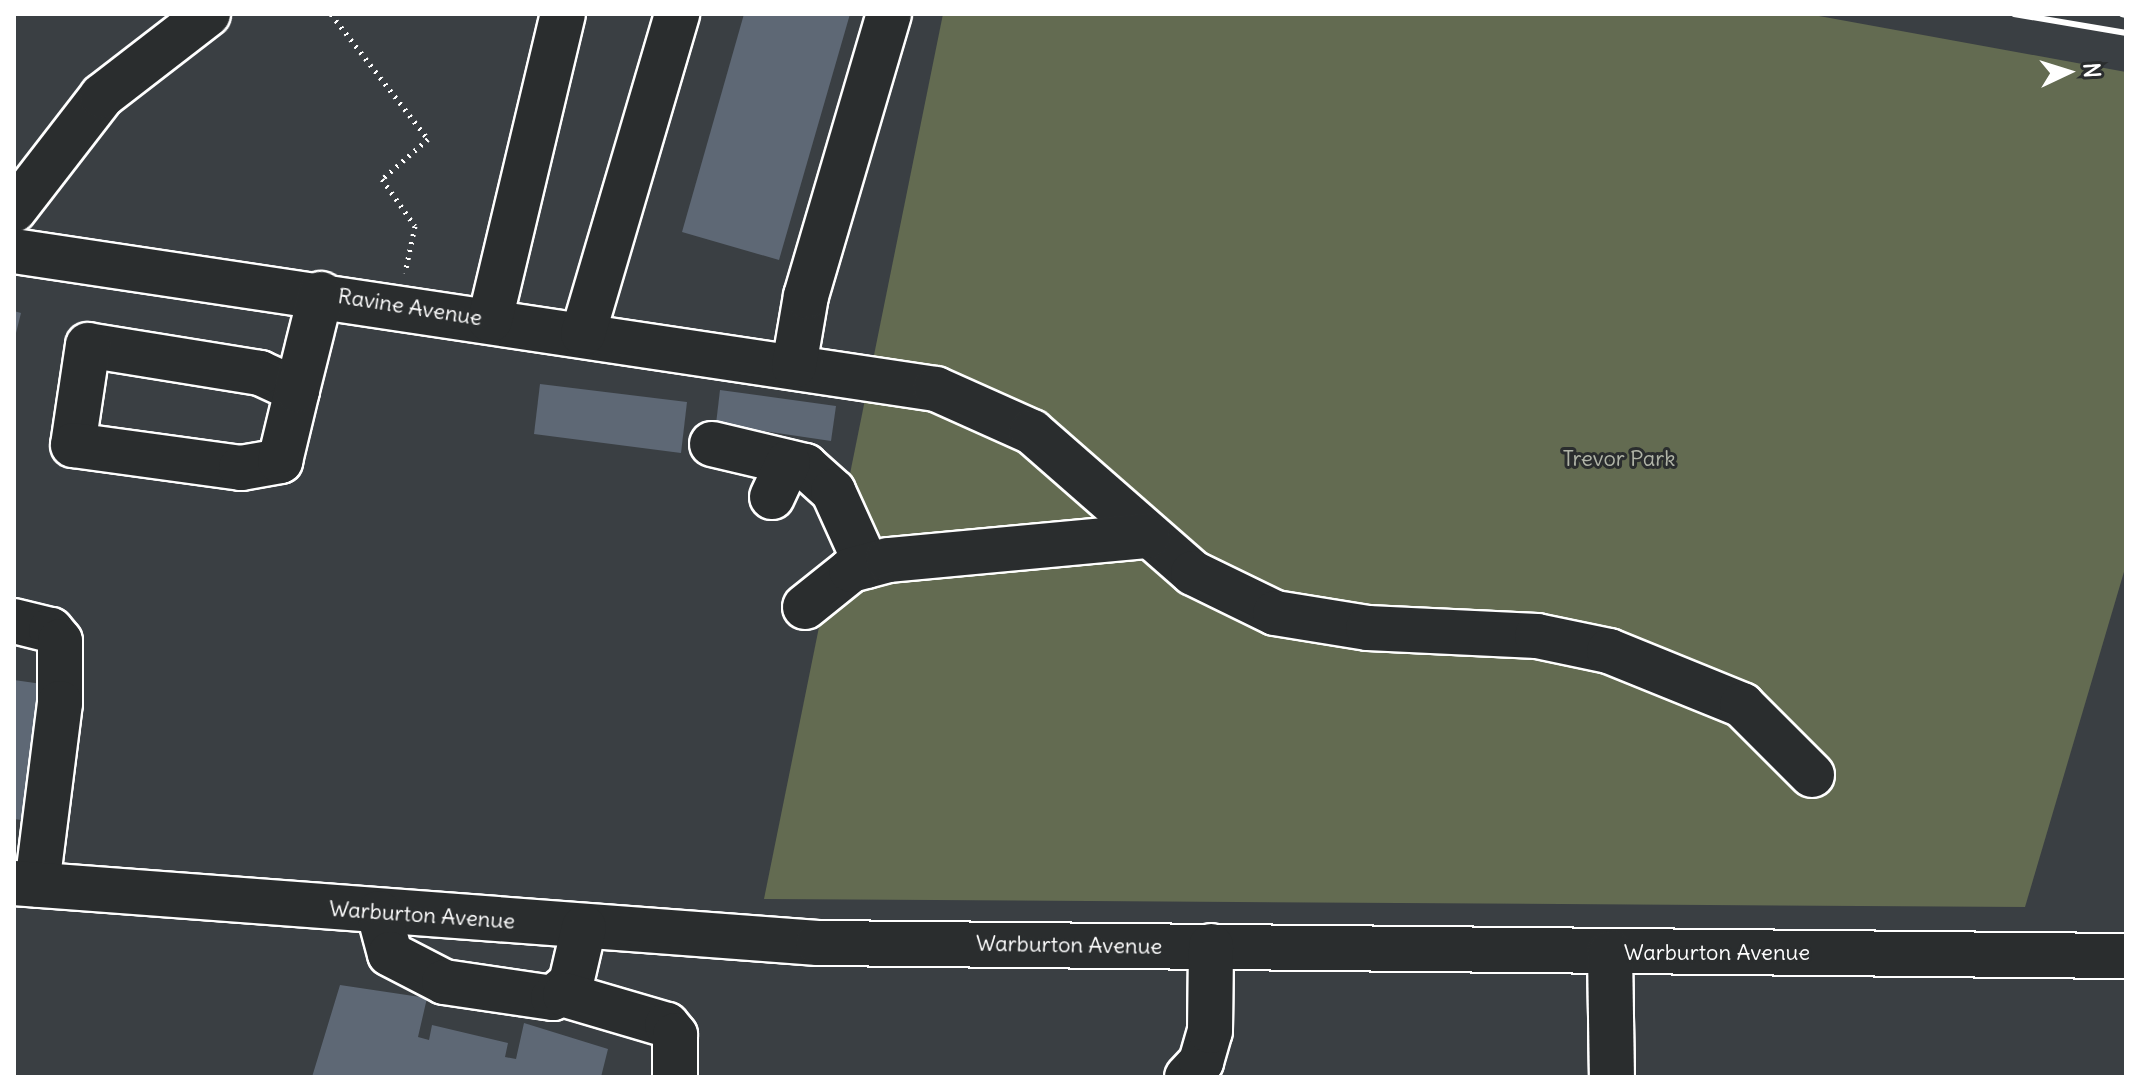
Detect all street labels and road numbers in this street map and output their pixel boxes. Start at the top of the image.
street label: Ravine Avenue [336,283,484,331]
street label: Warburton Avenue [328,895,516,935]
street label: Warburton Avenue [976,930,1162,960]
street label: Warburton Avenue [1624,940,1810,966]

